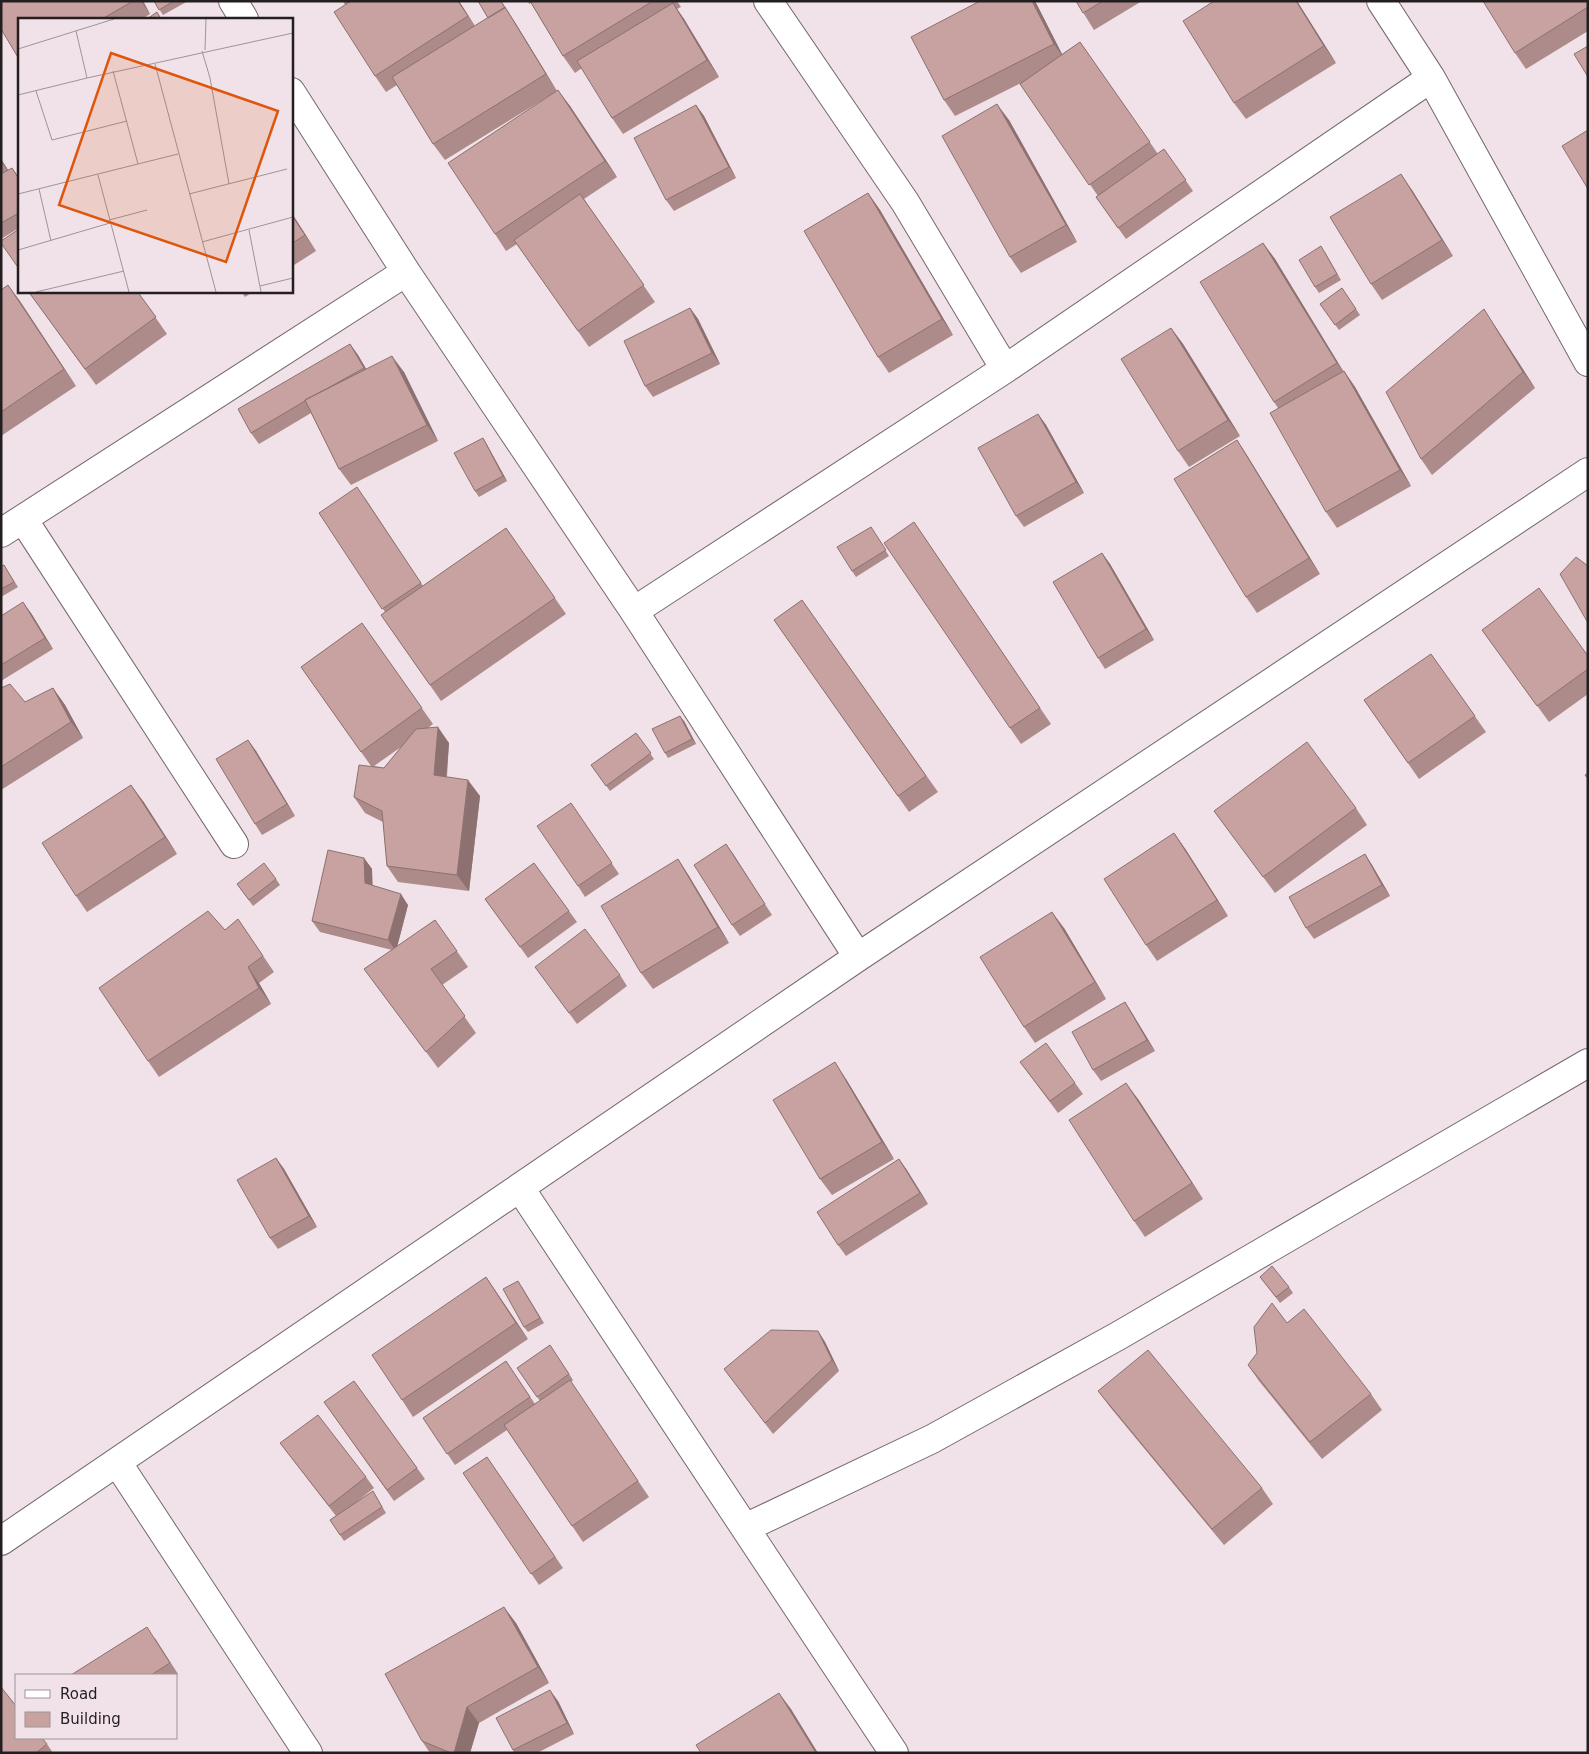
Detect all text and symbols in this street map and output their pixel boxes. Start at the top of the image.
inset map [18,18,292,292]
legend [15,1674,178,1739]
text: Road [60,1685,98,1703]
text: Building [60,1710,121,1728]

